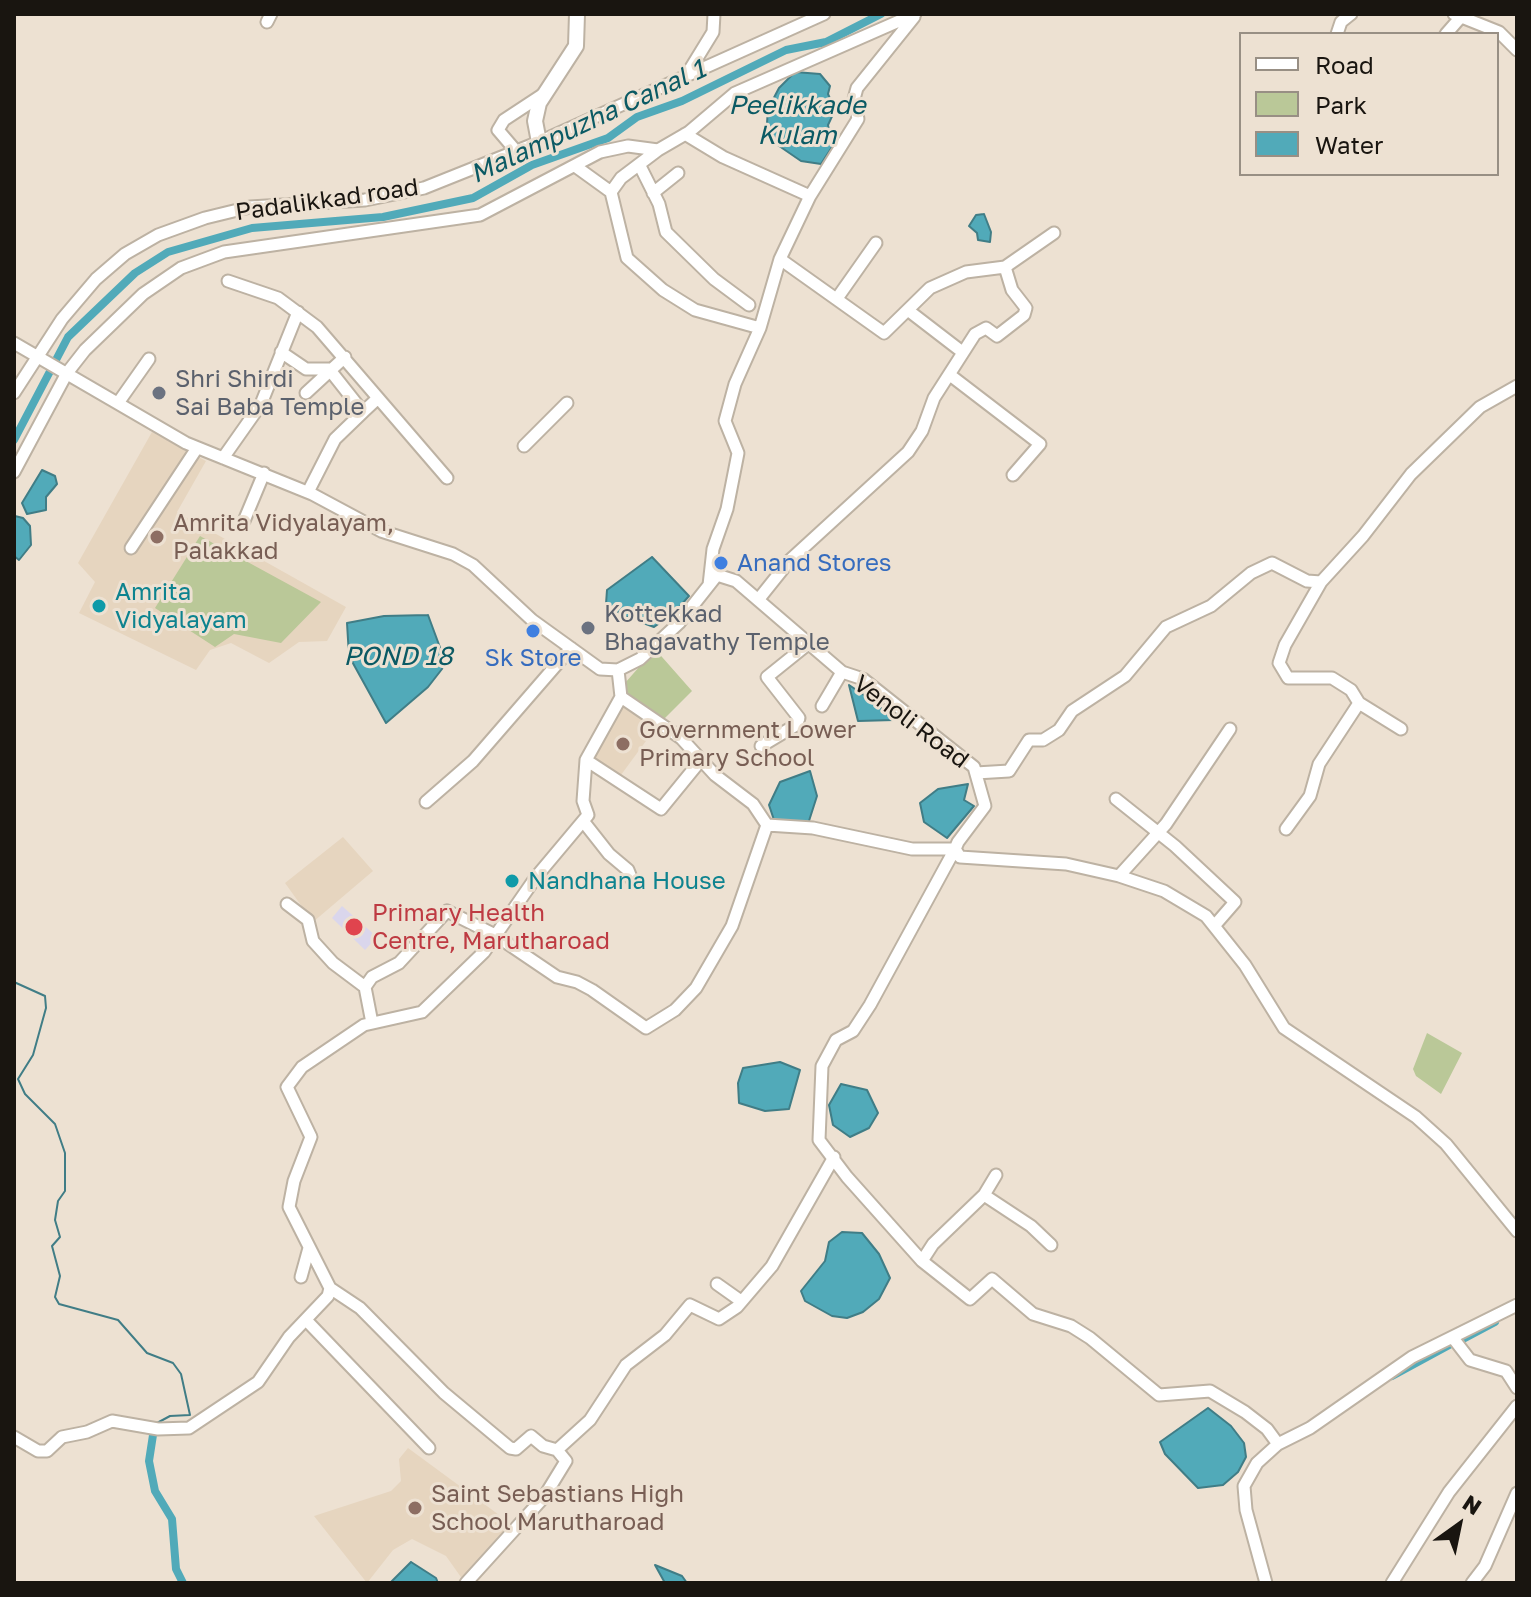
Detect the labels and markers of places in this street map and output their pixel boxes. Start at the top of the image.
place label: Shri Shirdi Sai Baba Temple [175,365,364,421]
marker: Shri Shirdi Sai Baba Temple [150,384,168,402]
place label: Amrita Vidyalayam, Palakkad [173,509,394,565]
marker: Amrita Vidyalayam, Palakkad [148,528,166,546]
place label: Anand Stores [737,549,892,577]
marker: Anand Stores [712,554,730,572]
place label: Amrita Vidyalayam [115,578,247,634]
marker: Amrita Vidyalayam [90,597,108,615]
place label: Kottekkad Bhagavathy Temple [604,600,830,656]
marker: Kottekkad Bhagavathy Temple [579,619,597,637]
marker: Sk Store [524,622,542,640]
place label: Sk Store [485,644,581,672]
place label: Government Lower Primary School [639,716,856,772]
marker: Government Lower Primary School [614,735,632,753]
place label: Nandhana House [528,867,726,895]
marker: Nandhana House [503,872,521,890]
place label: Primary Health Centre, Marutharoad [372,899,610,955]
marker: Primary Health Centre, Marutharoad [343,916,365,938]
place label: Saint Sebastians High School Marutharoad [431,1480,684,1536]
marker: Saint Sebastians High School Marutharoad [406,1499,424,1517]

